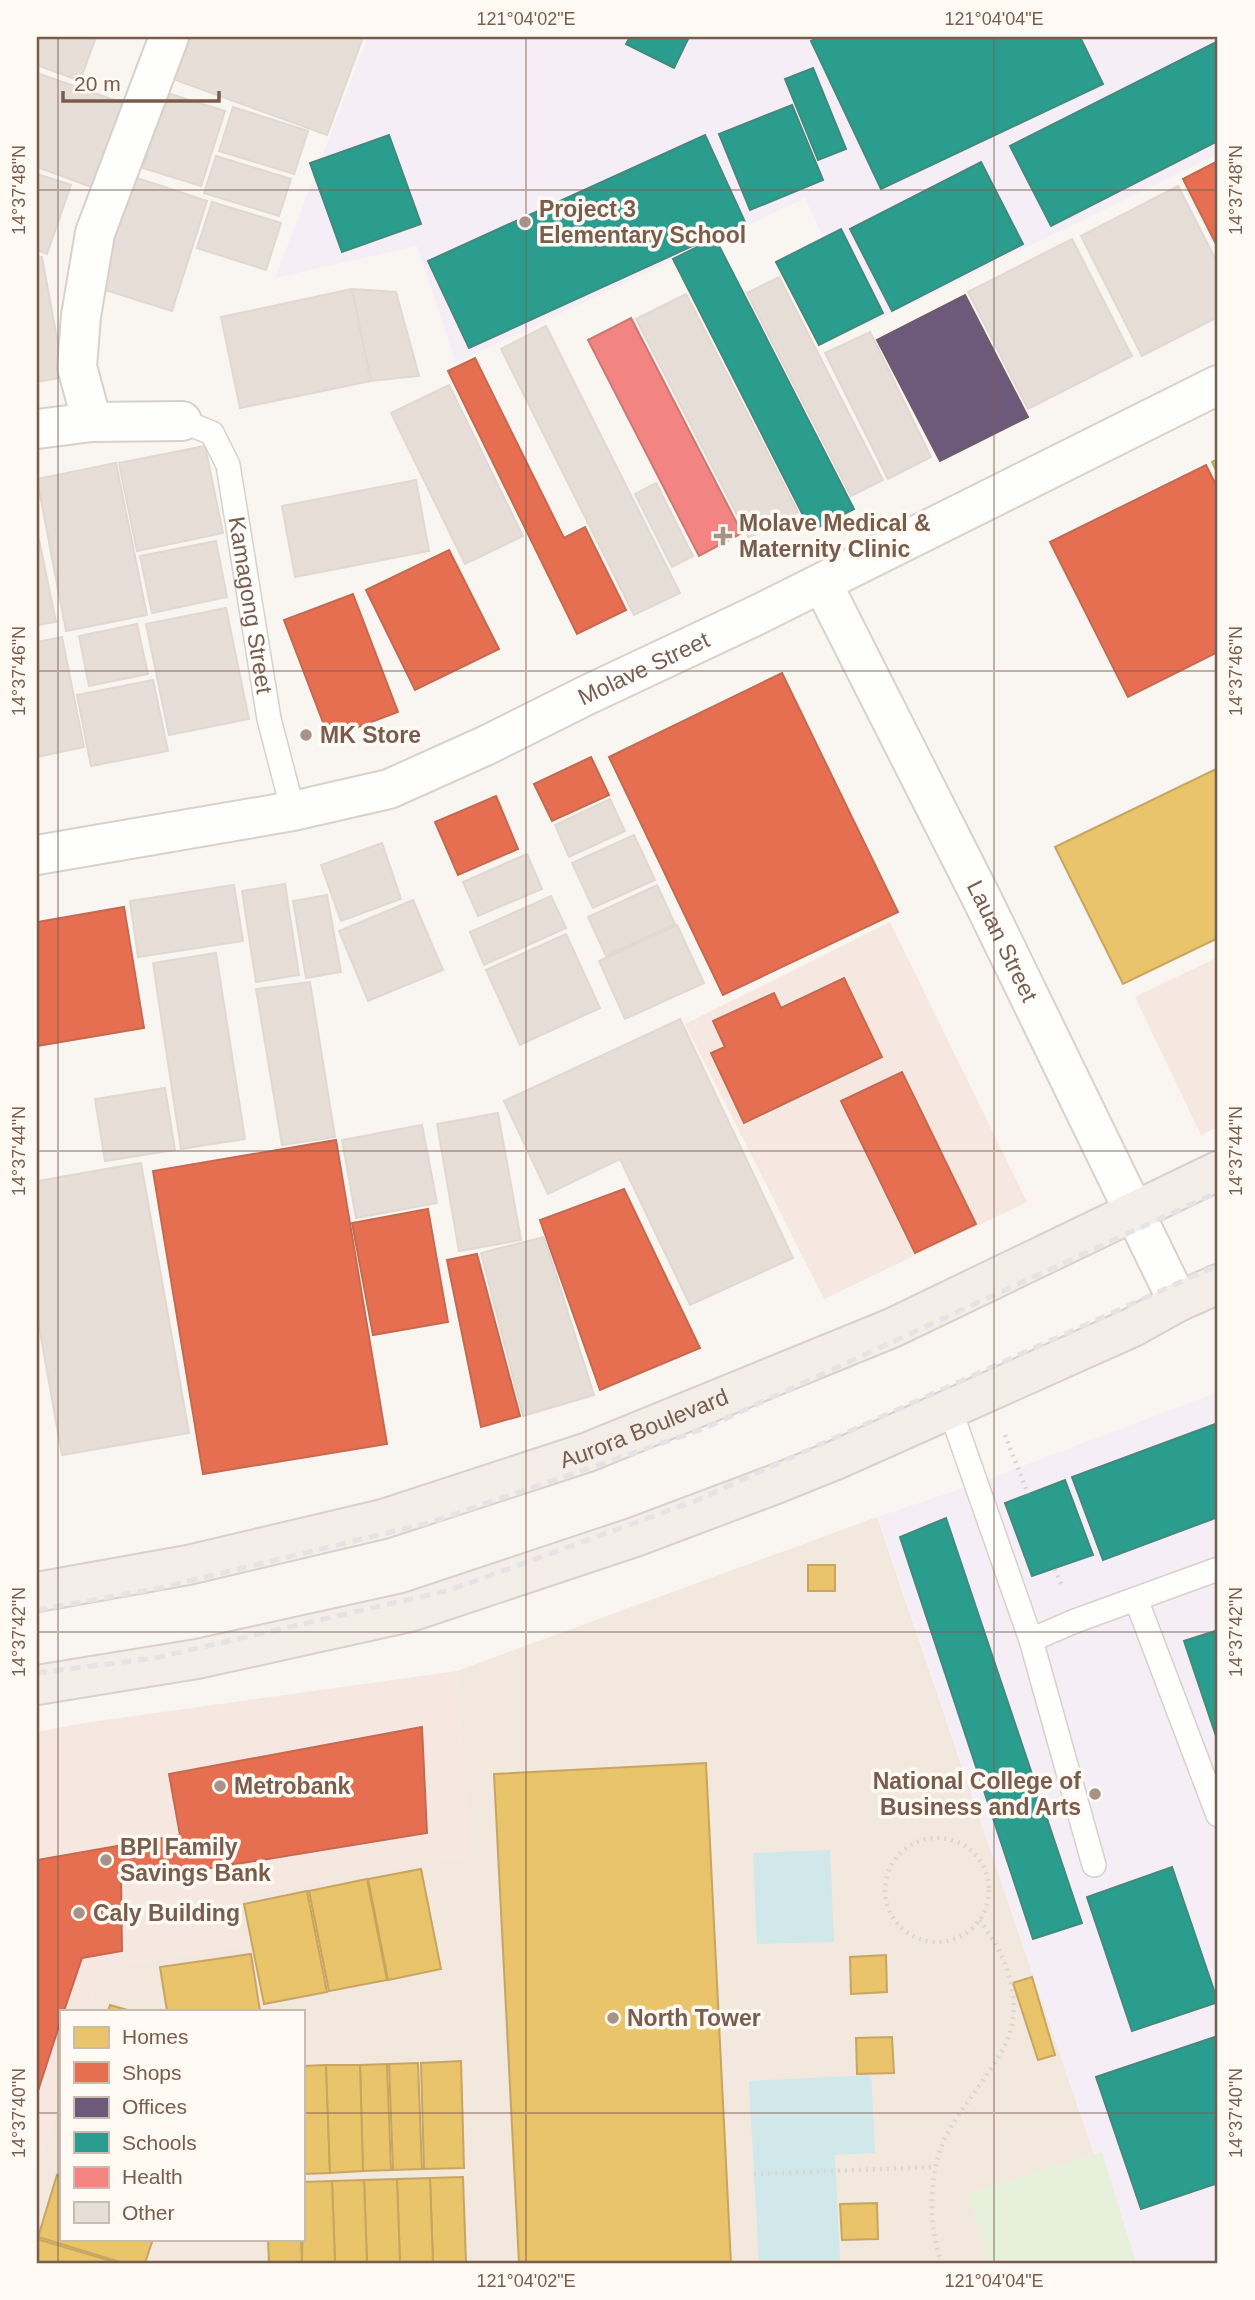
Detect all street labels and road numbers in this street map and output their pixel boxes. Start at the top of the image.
street label: Kamagong Street [224,515,278,696]
street label: Molave Street [574,626,714,710]
street label: Lauan Street [962,876,1043,1007]
street label: Aurora Boulevard [556,1383,732,1473]

